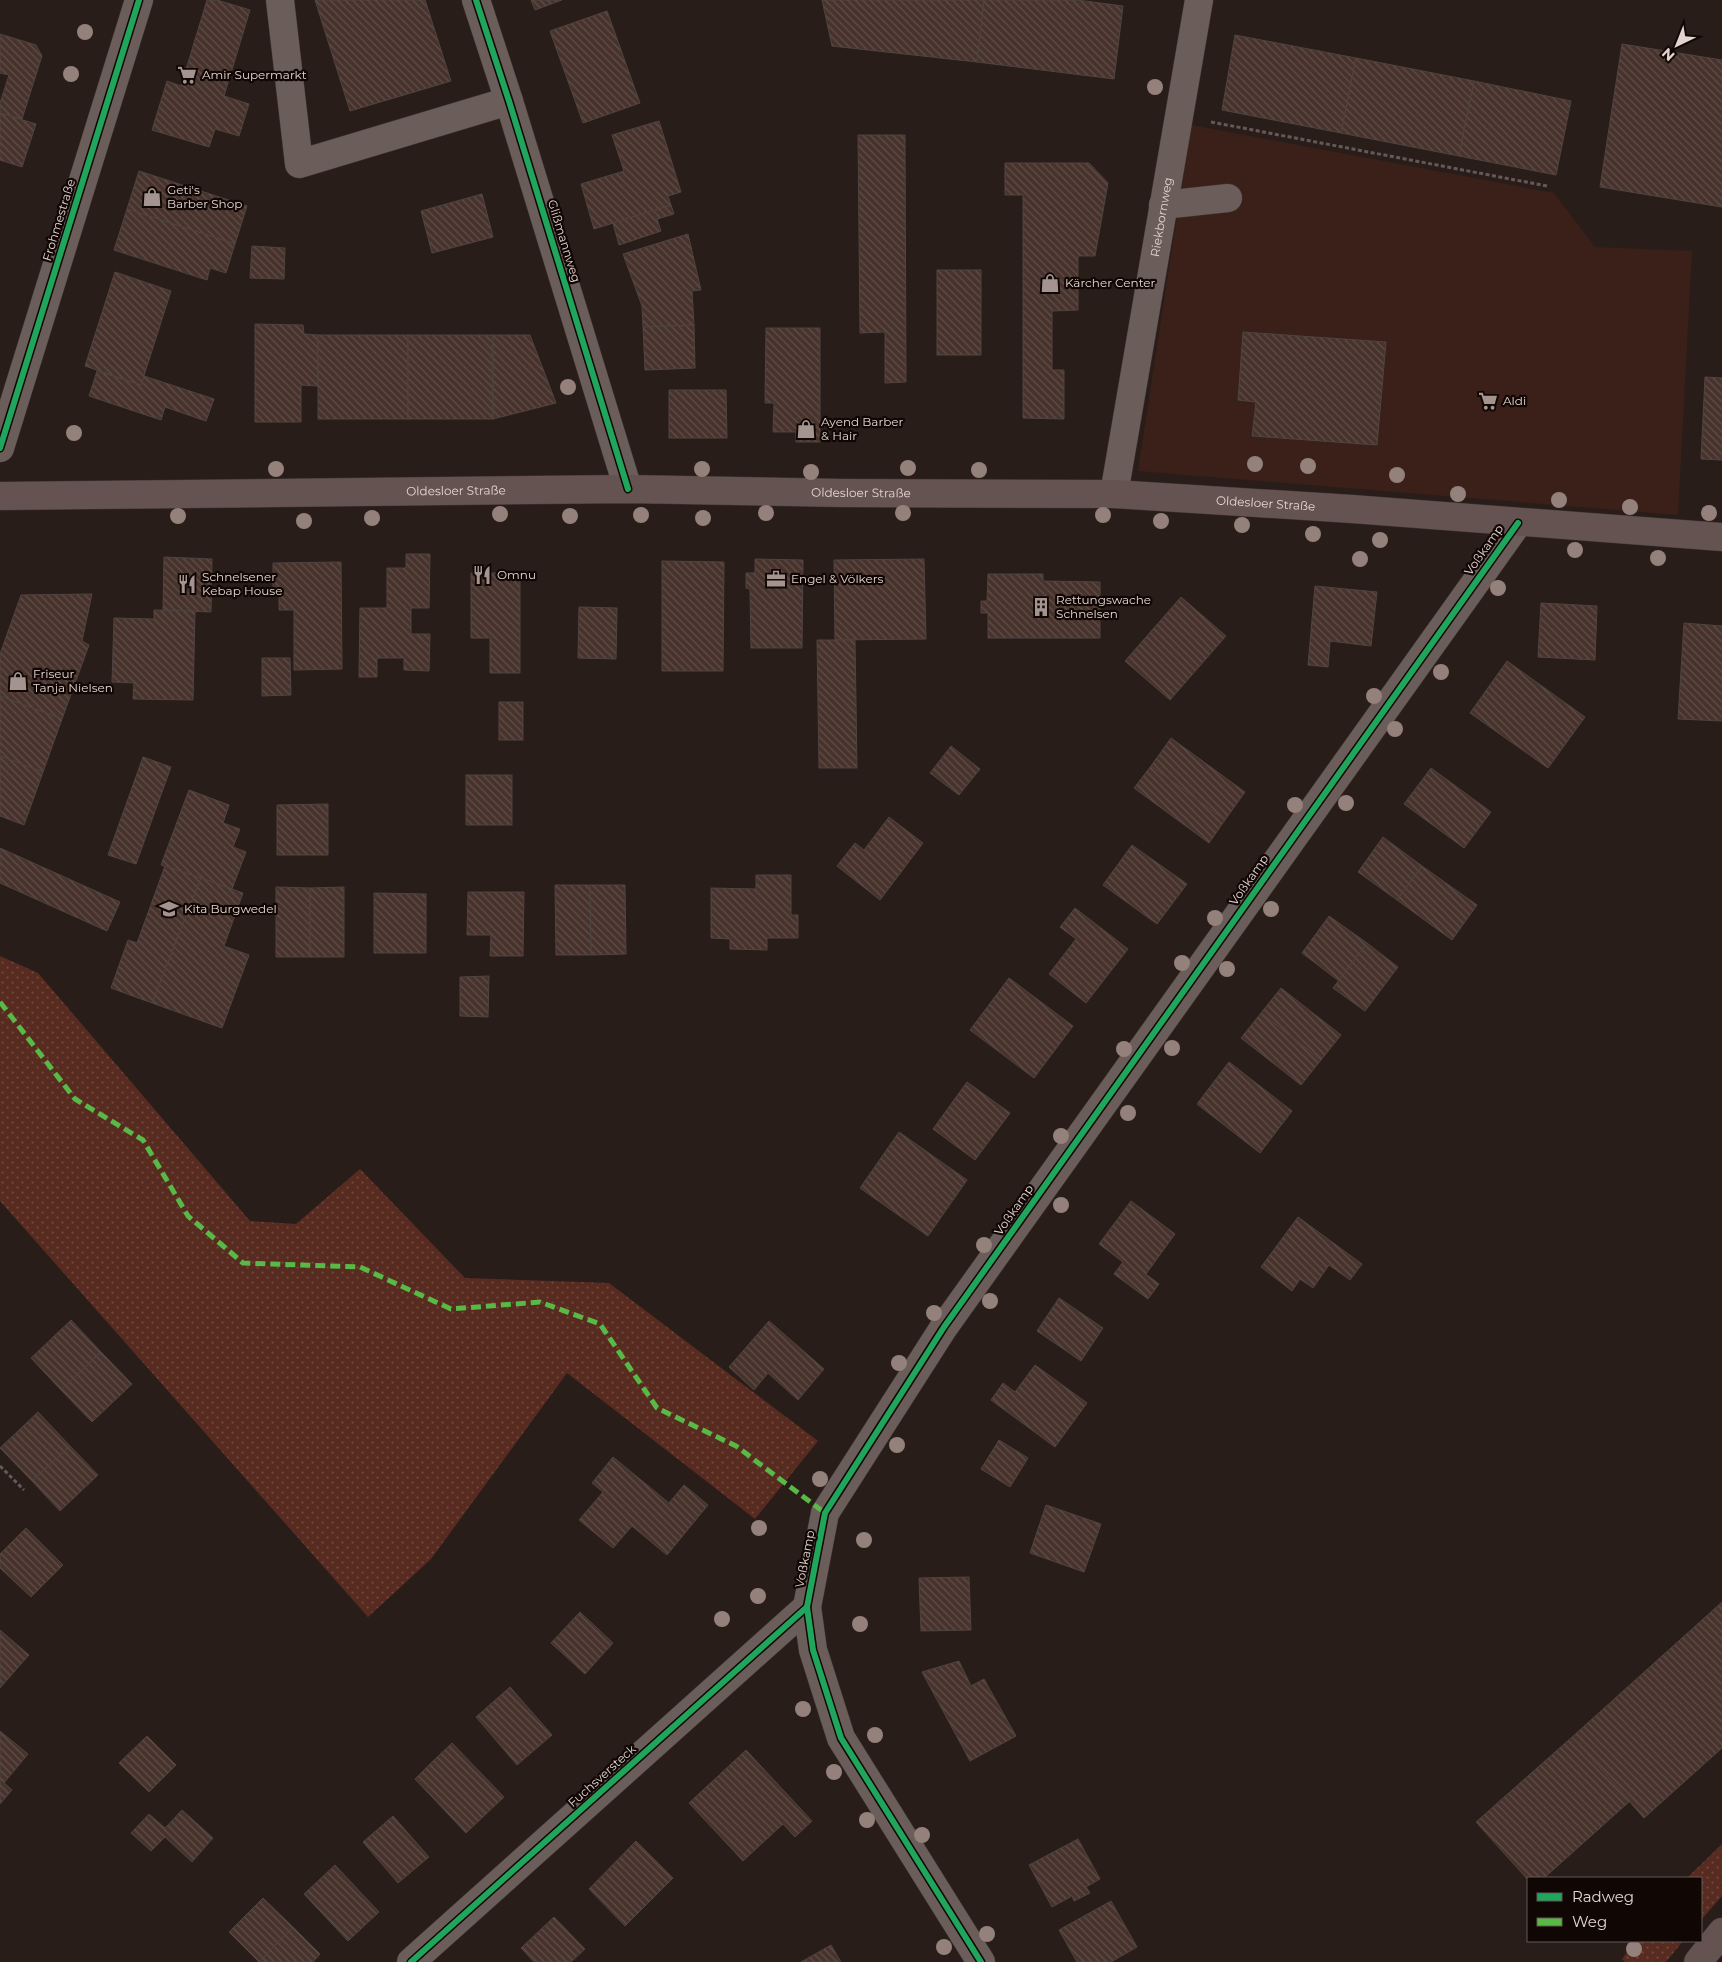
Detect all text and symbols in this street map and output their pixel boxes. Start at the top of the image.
north arrow [1652,20,1702,70]
text: N [1658,44,1678,65]
supermarket icon: Amir Supermarkt [176,64,198,86]
place label: Amir Supermarkt [202,67,307,82]
street label: Riekbornweg [1147,176,1175,258]
street label: Frohmestraße [39,177,78,263]
place label: Geti's Barber Shop [167,182,242,211]
shop icon: Geti's Barber Shop [141,186,163,208]
street label: Glißmannweg [545,198,584,284]
shop icon: Kärcher Center [1039,272,1061,294]
place label: Kärcher Center [1065,275,1156,290]
supermarket icon: Aldi [1477,390,1499,412]
place label: Aldi [1503,393,1526,408]
place label: Ayend Barber & Hair [821,414,904,443]
shop icon: Ayend Barber & Hair [795,418,817,440]
street label: Oldesloer Straße [406,482,506,498]
street label: Oldesloer Straße [811,484,911,500]
street label: Oldesloer Straße [1216,492,1316,514]
street label: Voßkamp [1461,522,1506,578]
restaurant icon: Omnu [471,564,493,586]
place label: Omnu [497,567,536,582]
office icon: Engel & Völkers [765,568,787,590]
place label: Schnelsener Kebap House [202,569,282,598]
place label: Engel & Völkers [791,571,884,586]
restaurant icon: Schnelsener Kebap House [176,573,198,595]
place label: Rettungswache Schnelsen [1056,592,1151,621]
building icon: Rettungswache Schnelsen [1030,596,1052,618]
place label: Friseur Tanja Nielsen [33,666,113,695]
shop icon: Friseur Tanja Nielsen [7,670,29,692]
street label: Voßkamp [1226,852,1271,908]
school or university icon: Kita Burgwedel [158,898,180,920]
place label: Kita Burgwedel [184,901,277,916]
street label: Voßkamp [991,1182,1036,1238]
street label: Voßkamp [792,1529,817,1589]
street label: Fuchsversteck [565,1741,639,1810]
legend [1527,1877,1702,1942]
text: Radweg [1572,1887,1634,1906]
text: Weg [1572,1912,1607,1931]

